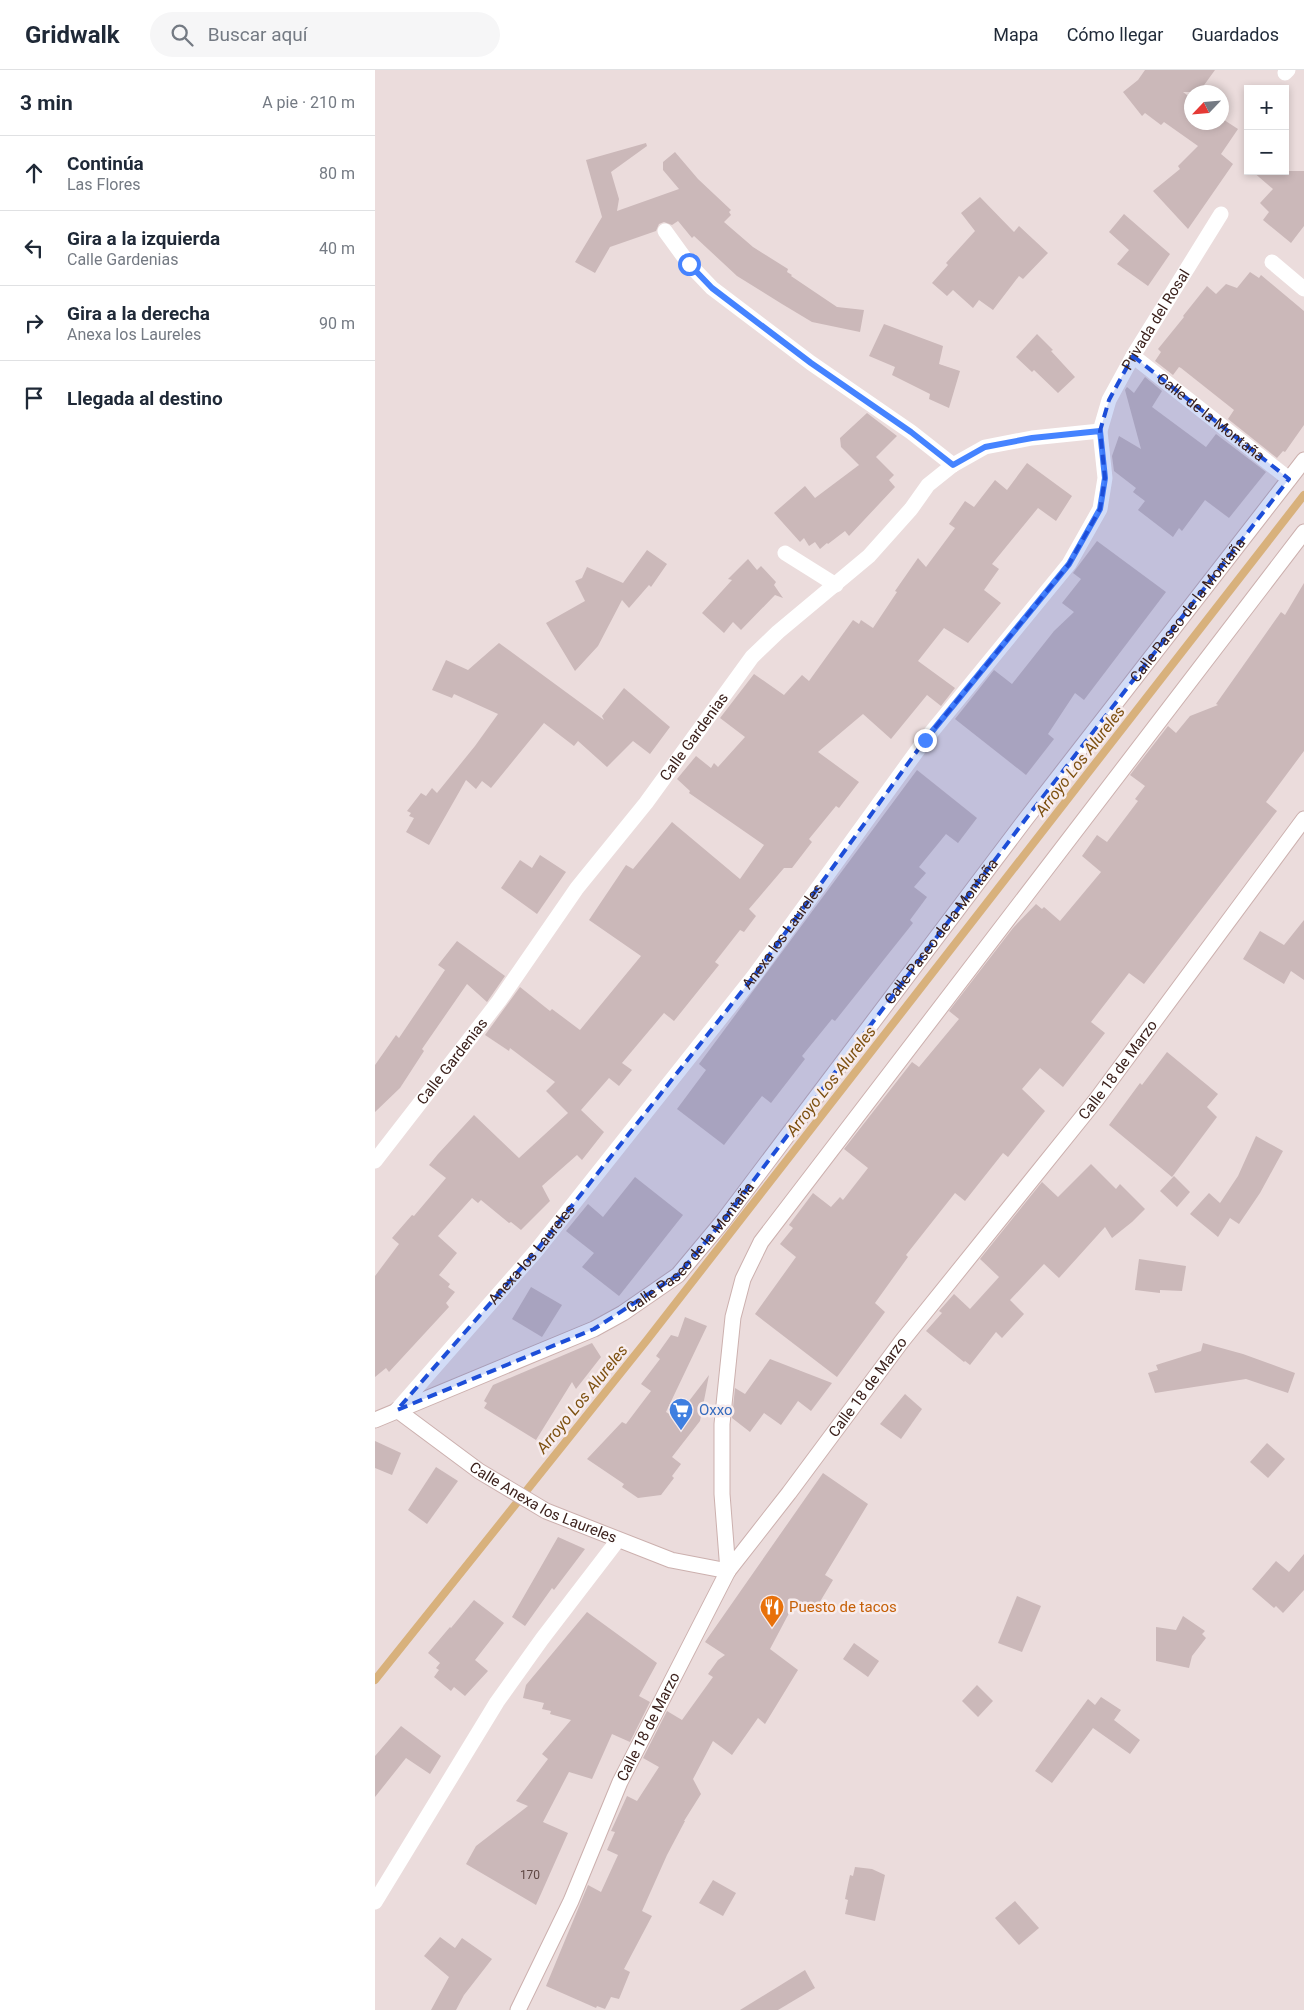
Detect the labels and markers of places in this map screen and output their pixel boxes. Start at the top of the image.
supermarket icon: Oxxo [668,1397,694,1431]
place label: Oxxo [699,1401,733,1419]
restaurant icon: Puesto de tacos [759,1594,785,1628]
place label: Puesto de tacos [789,1598,897,1616]

